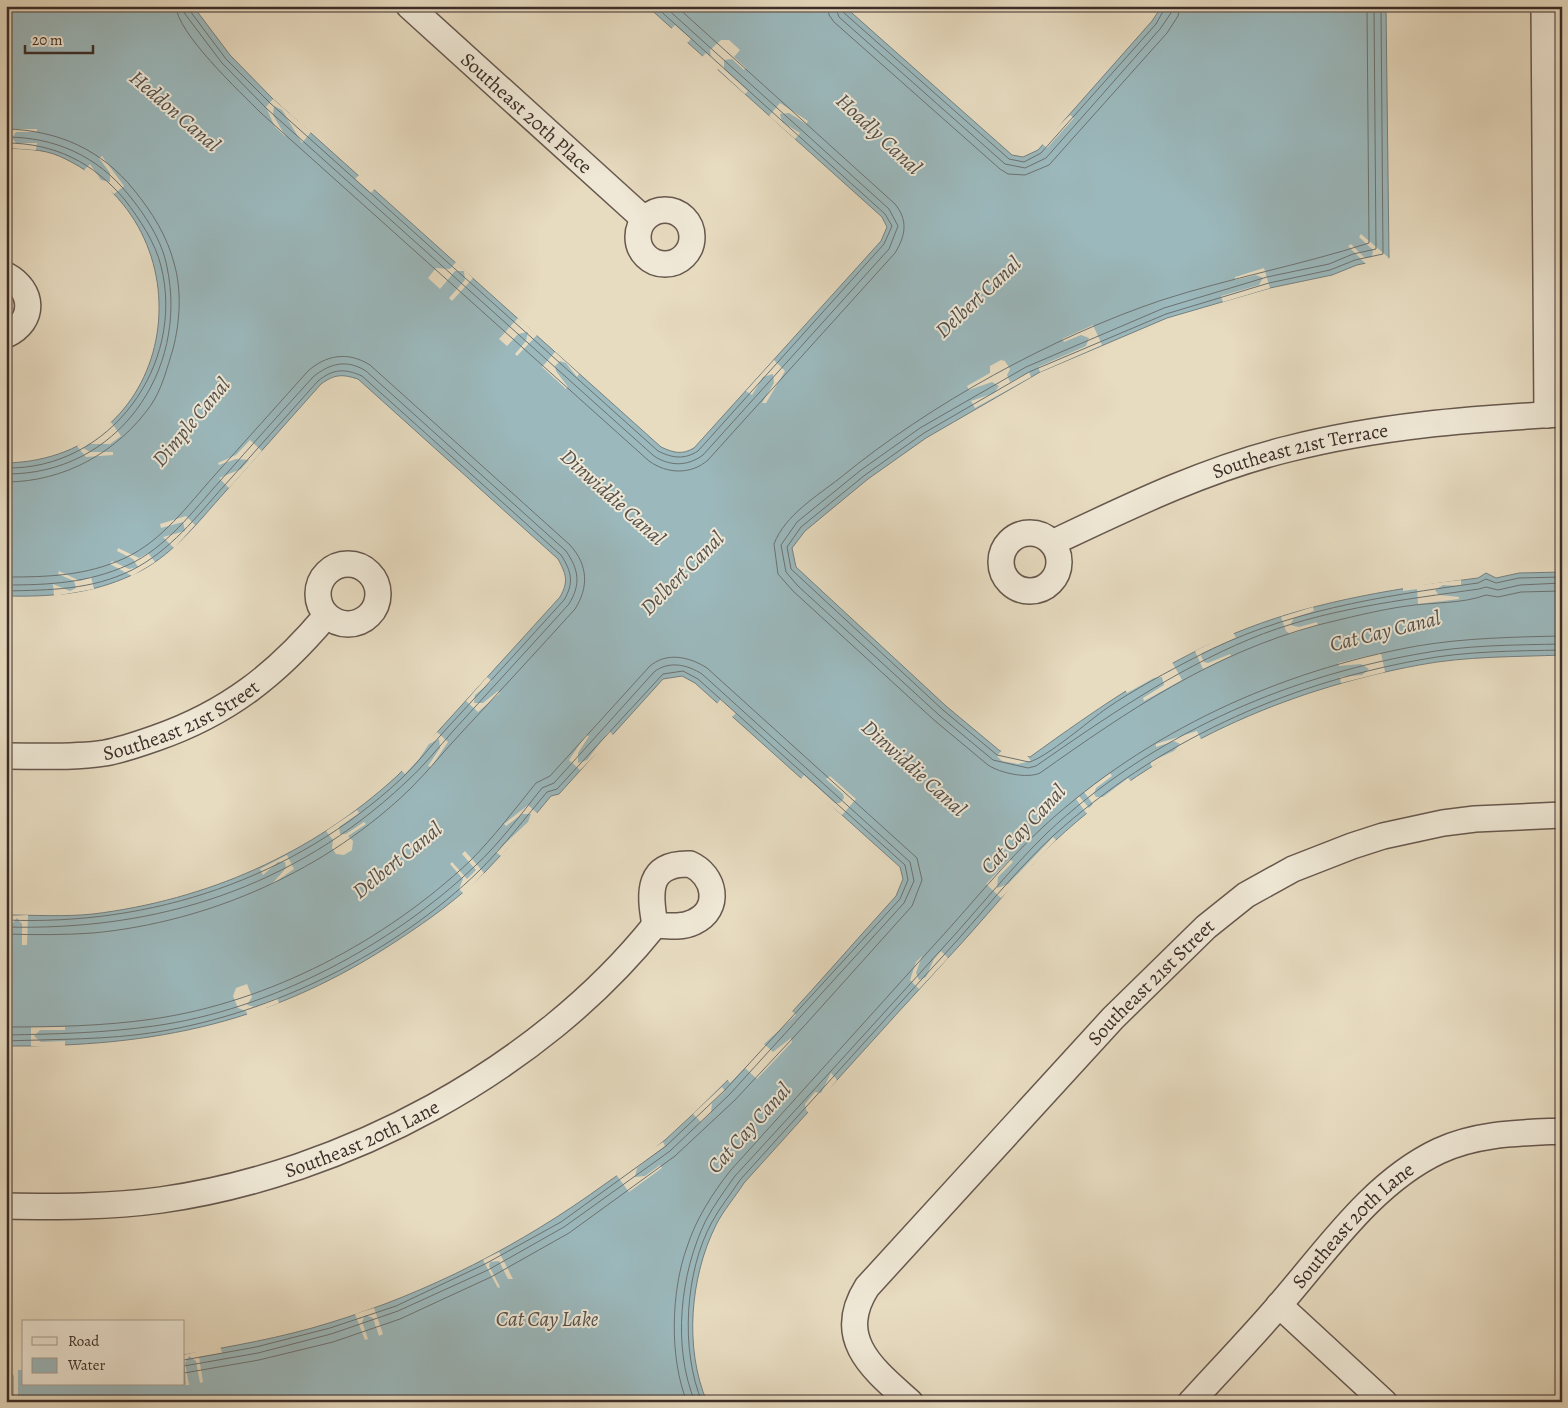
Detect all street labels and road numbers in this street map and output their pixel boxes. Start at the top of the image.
street label: Southeast 20th Place [455,46,598,180]
street label: Southeast 21st Terrace [1208,417,1390,485]
street label: Southeast 21st Street [101,674,265,767]
street label: Southeast 21st Street [1082,912,1220,1051]
street label: Southeast 20th Lane [281,1093,444,1184]
street label: Southeast 20th Lane [1286,1156,1419,1294]

